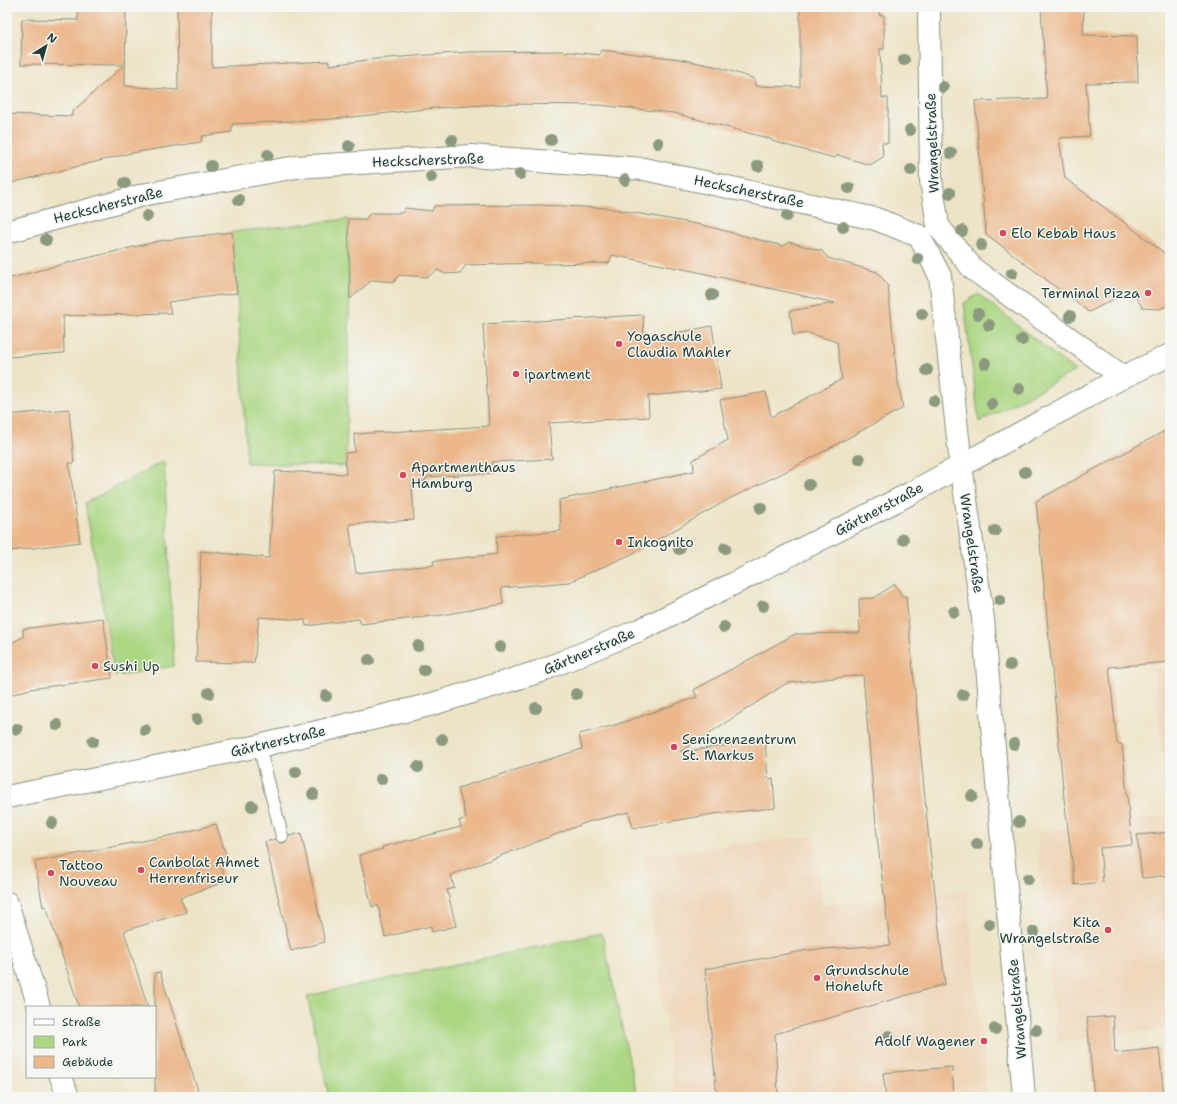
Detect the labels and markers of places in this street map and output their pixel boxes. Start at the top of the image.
place label: Elo Kebab Haus [1011,224,1117,242]
marker: Elo Kebab Haus [998,228,1008,238]
place label: Terminal Pizza [1041,284,1140,302]
marker: Terminal Pizza [1143,288,1153,298]
place label: Yogaschule Claudia Mahler [627,327,732,361]
marker: Yogaschule Claudia Mahler [614,339,624,349]
place label: ipartment [524,365,591,383]
marker: ipartment [511,369,521,379]
place label: Apartmenthaus Hamburg [411,458,516,492]
marker: Apartmenthaus Hamburg [398,470,408,480]
place label: Inkognito [627,533,694,551]
marker: Inkognito [614,537,624,547]
place label: Sushi Up [103,657,160,675]
marker: Sushi Up [90,661,100,671]
place label: Seniorenzentrum St. Markus [682,730,796,764]
marker: Seniorenzentrum St. Markus [669,742,679,752]
place label: Canbolat Ahmet Herrenfriseur [149,853,260,887]
place label: Tattoo Nouveau [59,856,118,890]
marker: Canbolat Ahmet Herrenfriseur [136,865,146,875]
marker: Tattoo Nouveau [46,868,56,878]
place label: Kita Wrangelstraße [999,913,1100,947]
marker: Kita Wrangelstraße [1103,925,1113,935]
place label: Grundschule Hoheluft [825,961,909,995]
marker: Grundschule Hoheluft [812,973,822,983]
place label: Adolf Wagener [874,1032,976,1050]
marker: Adolf Wagener [979,1036,989,1046]

